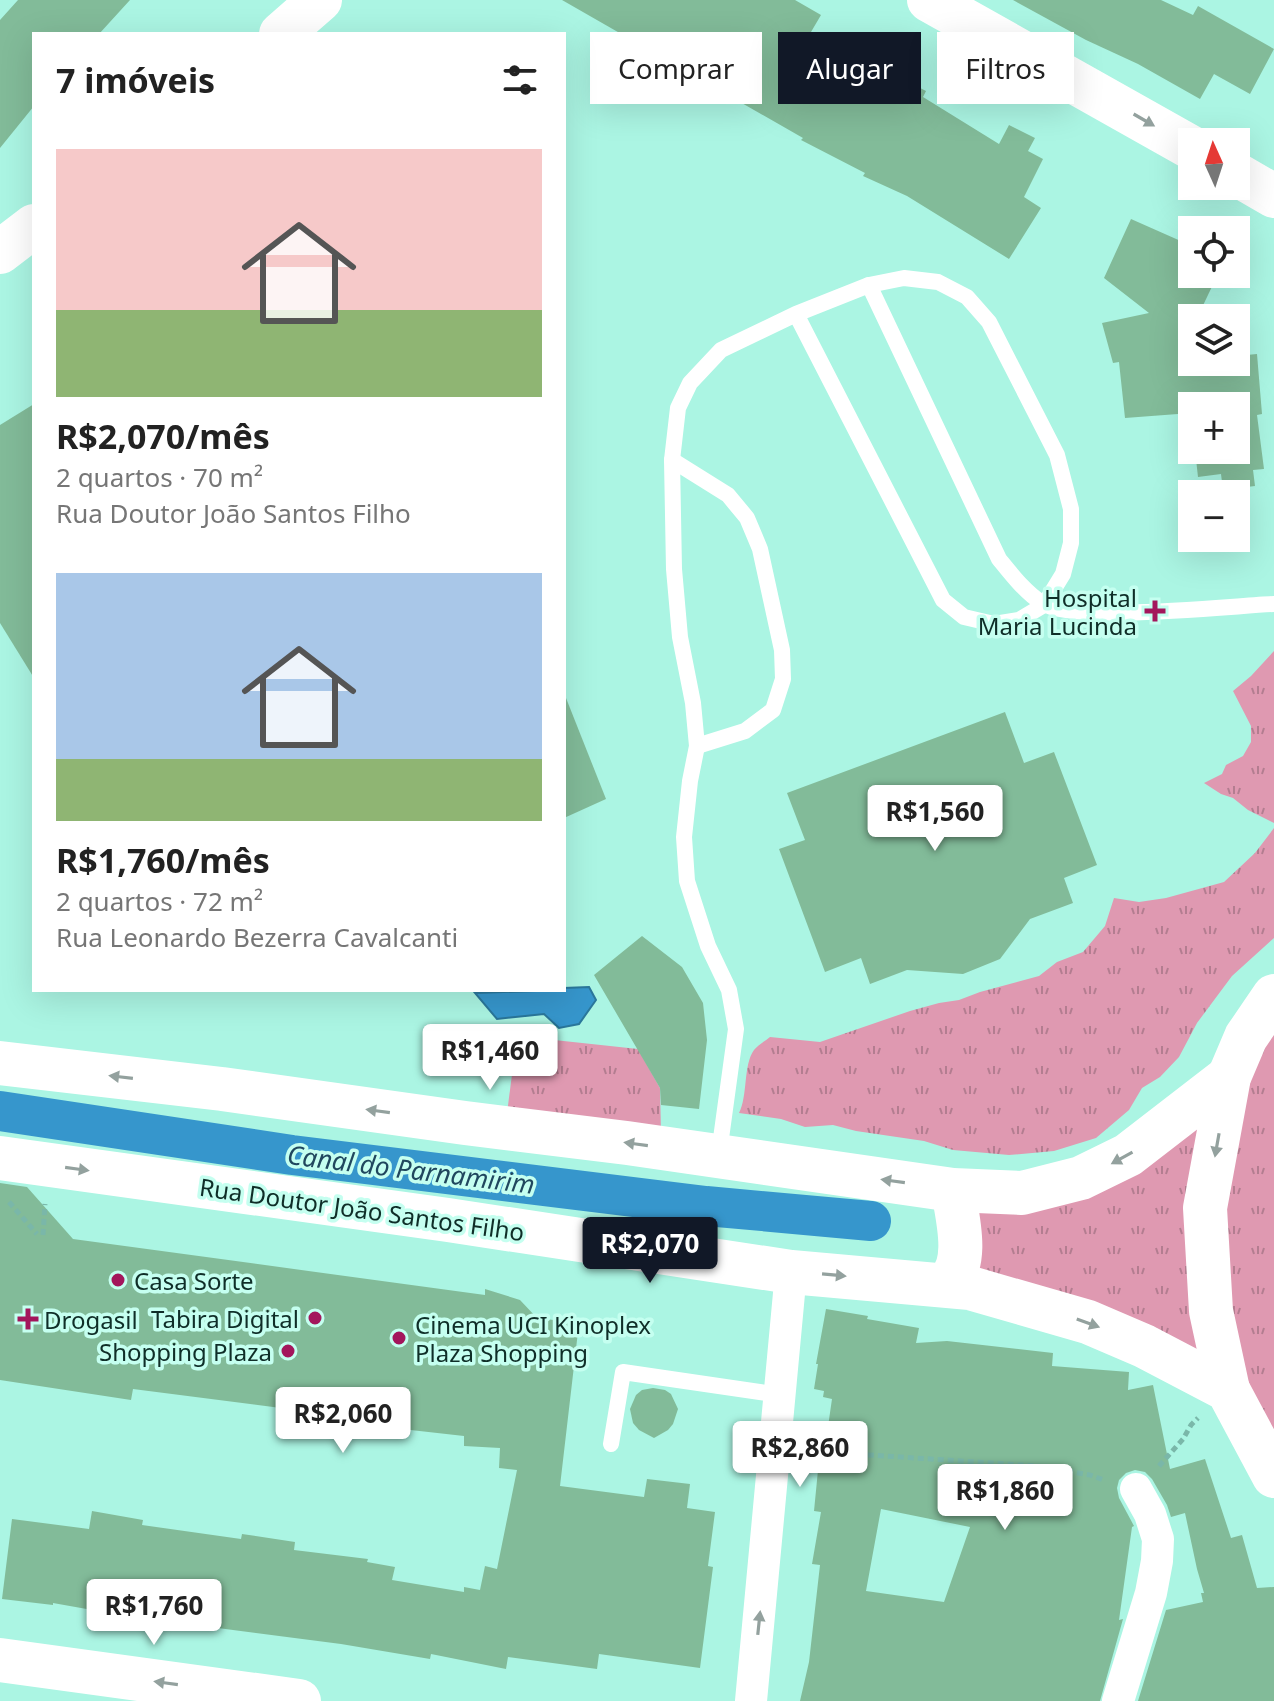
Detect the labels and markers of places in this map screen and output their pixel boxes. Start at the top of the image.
place label: Hospital Maria Lucinda [978,581,1137,642]
marker: Hospital Maria Lucinda [1144,600,1166,622]
pin: R$1,560 [861,785,1009,853]
pin: R$1,460 [416,1024,564,1092]
pin: R$2,070 [576,1217,724,1285]
place label: Casa Sorte [134,1264,254,1297]
marker: Casa Sorte [109,1271,127,1289]
place label: Tabira Digital [151,1302,299,1335]
place label: Drogasil [44,1303,138,1336]
place label: Cinema UCI Kinoplex Plaza Shopping [415,1308,651,1369]
marker: Tabira Digital [306,1309,324,1327]
marker: Drogasil [19,1310,37,1328]
marker: Cinema UCI Kinoplex Plaza Shopping [390,1329,408,1347]
place label: Shopping Plaza [99,1335,272,1368]
marker: Shopping Plaza [279,1342,297,1360]
pin: R$2,060 [269,1387,417,1455]
pin: R$2,860 [726,1421,874,1489]
pin: R$1,860 [931,1464,1079,1532]
pin: R$1,760 [80,1579,228,1647]

